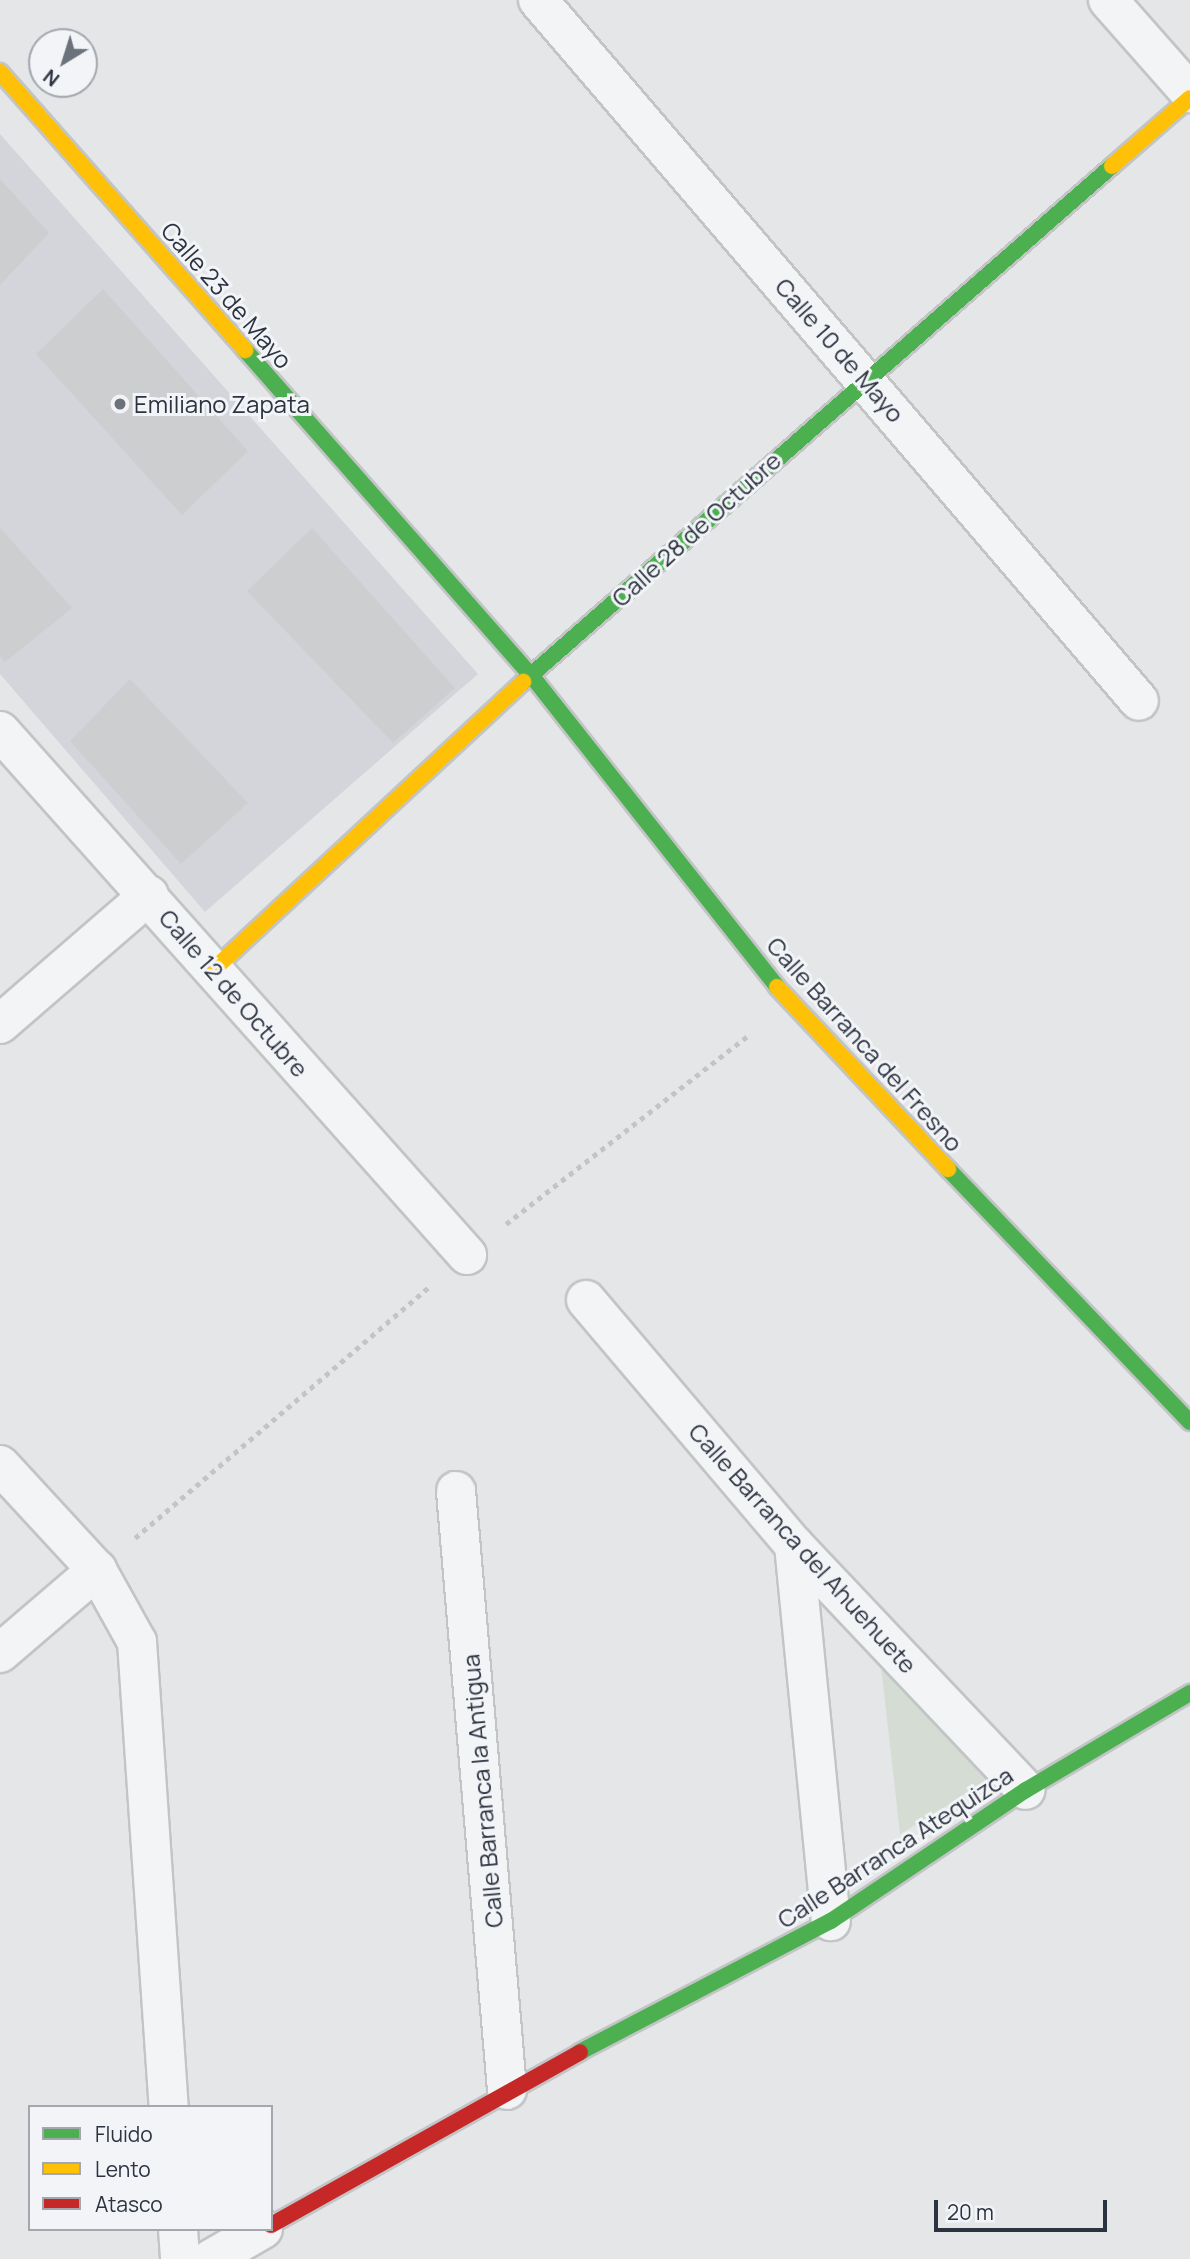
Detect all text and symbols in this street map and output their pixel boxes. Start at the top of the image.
north arrow [28,28,98,98]
text: N [38,64,65,92]
street label: Calle 23 de Mayo [156,216,298,374]
street label: Calle 10 de Mayo [770,272,910,428]
place label: Emiliano Zapata [134,390,310,418]
marker: Emiliano Zapata [112,396,128,412]
street label: Calle 28 de Octubre [606,446,786,612]
street label: Calle 12 de Octubre [153,903,315,1083]
street label: Calle Barranca del Fresno [761,931,969,1157]
street label: Calle Barranca del Ahuehuete [683,1417,923,1679]
street label: Calle Barranca la Antigua [456,1653,508,1929]
street label: Calle Barranca Atequizca [772,1760,1018,1934]
legend [28,2105,273,2231]
text: Fluido [95,2120,153,2148]
text: Lento [95,2155,151,2183]
scale bar [938,2186,1111,2230]
text: Atasco [95,2190,163,2218]
text: 20 m [947,2198,994,2226]

